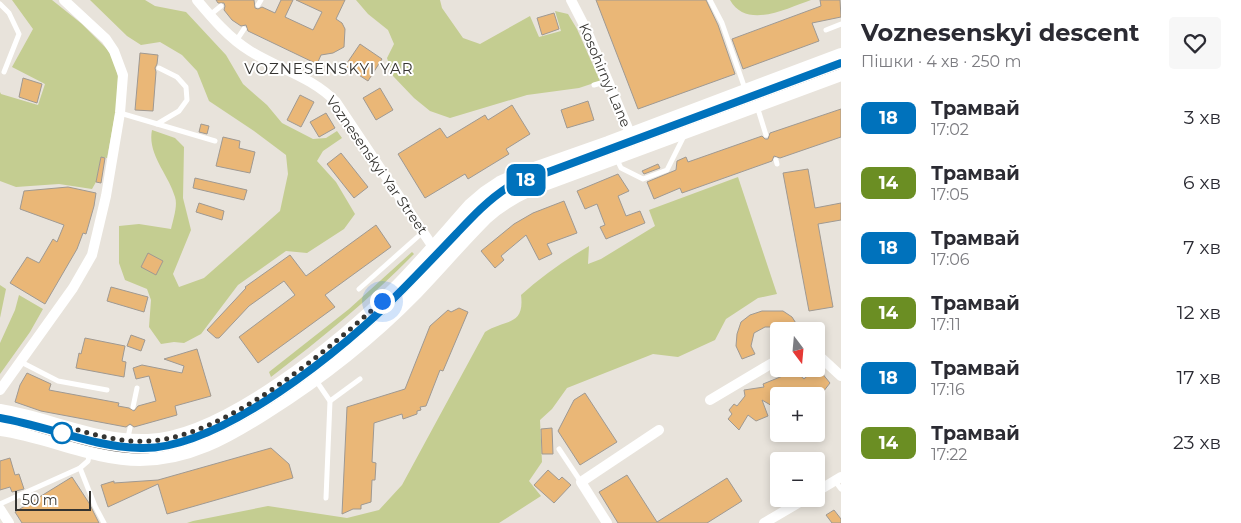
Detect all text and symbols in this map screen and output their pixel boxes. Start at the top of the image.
button: heart [1169,17,1221,69]
text: Voznesenskyi descent [861,18,1139,47]
street label: Kosohirnyi Lane [575,20,635,130]
text: Пішки · 4 хв · 250 m [861,52,1021,71]
district label: VOZNESENSKYI YAR [244,59,414,78]
street label: Voznesenskyi Yar Street [322,92,432,238]
text: Трамвай [931,97,1020,120]
text: 3 хв [1184,106,1221,129]
text: 18 [879,107,898,129]
text: 17:02 [931,120,969,139]
text: Трамвай [931,162,1020,185]
line badge: 18 [504,164,548,196]
text: 18 [517,169,535,191]
text: 6 хв [1183,171,1221,194]
text: 14 [879,172,898,194]
text: 17:05 [931,185,969,204]
text: Трамвай [931,227,1020,250]
text: 7 хв [1183,236,1221,259]
text: 18 [879,237,898,259]
text: 17:06 [931,250,970,269]
your location [370,289,395,314]
text: Трамвай [931,292,1020,315]
text: 12 хв [1177,301,1221,324]
text: 14 [879,302,898,324]
text: 17:11 [931,315,961,334]
north arrow [770,322,825,378]
map controls [770,322,825,507]
text: Трамвай [931,357,1020,380]
text: 17 хв [1176,366,1221,389]
text: 18 [879,367,898,389]
text: 17:16 [931,380,965,399]
button: + [770,387,825,442]
unlabelled marker [51,422,73,444]
text: Трамвай [931,422,1020,445]
text: 23 хв [1173,431,1221,454]
text: 14 [879,432,898,454]
text: 17:22 [931,445,967,464]
button: − [770,452,825,507]
scale bar [15,488,91,511]
text: 50 m [22,491,58,509]

